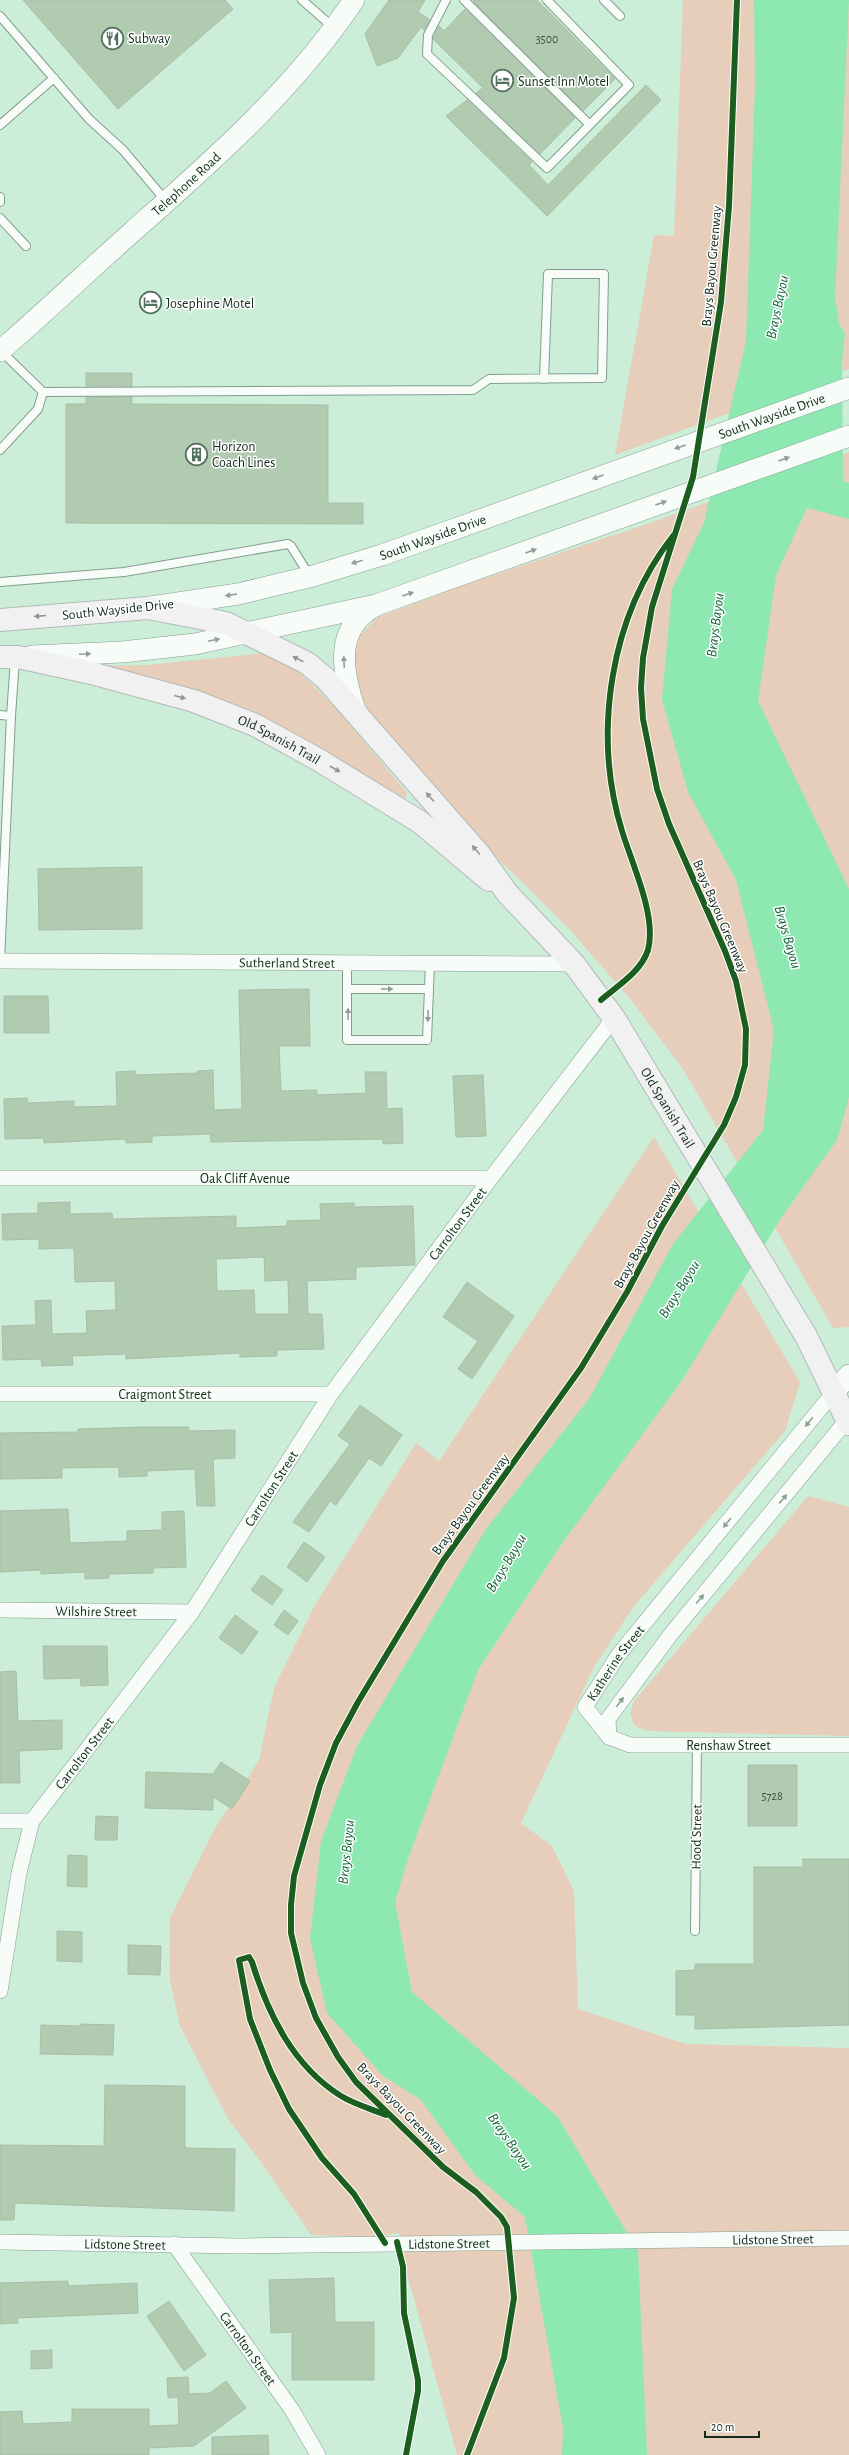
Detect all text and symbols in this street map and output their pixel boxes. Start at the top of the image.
restaurant icon: Subway [100,25,126,51]
place label: Subway [128,32,170,46]
house number: 3500 [536,33,558,45]
hotel icon: Sunset Inn Motel [490,68,516,94]
place label: Sunset Inn Motel [518,75,609,89]
street label: Telephone Road [149,150,224,219]
street label: Brays Bayou Greenway [700,205,724,327]
water label: Brays Bayou [763,274,792,340]
hotel icon: Josephine Motel [138,290,164,316]
place label: Josephine Motel [166,297,254,311]
street label: South Wayside Drive [717,391,827,442]
place label: Horizon Coach Lines [212,440,275,470]
building icon: Horizon Coach Lines [184,441,210,467]
one-way arrow [674,445,686,451]
one-way arrow [778,456,790,462]
one-way arrow [592,474,604,480]
one-way arrow [656,500,668,506]
street label: South Wayside Drive [378,512,488,563]
one-way arrow [525,547,537,553]
one-way arrow [351,559,363,565]
one-way arrow [403,591,415,597]
one-way arrow [225,592,237,598]
water label: Brays Bayou [704,592,727,658]
street label: South Wayside Drive [62,597,175,623]
one-way arrow [34,613,46,620]
one-way arrow [208,637,220,643]
one-way arrow [79,651,92,657]
one-way arrow [341,655,347,668]
one-way arrow [292,656,303,662]
one-way arrow [173,695,186,701]
street label: Old Spanish Trail [236,713,323,767]
one-way arrow [329,766,341,773]
one-way arrow [426,793,435,802]
one-way arrow [471,845,480,855]
street label: Brays Bayou Greenway [690,858,750,975]
water label: Brays Bayou [771,904,804,970]
street label: Sutherland Street [239,956,336,971]
one-way arrow [381,986,394,992]
one-way arrow [344,1008,351,1020]
one-way arrow [424,1010,431,1022]
street label: Old Spanish Trail [638,1065,697,1151]
street label: Oak Cliff Avenue [200,1172,290,1186]
street label: Brays Bayou Greenway [609,1177,683,1291]
street label: Carrolton Street [427,1185,490,1263]
water label: Brays Bayou [654,1257,704,1321]
street label: Craigmont Street [118,1388,212,1402]
one-way arrow [805,1416,813,1427]
street label: Carrolton Street [243,1448,301,1529]
street label: Brays Bayou Greenway [429,1451,512,1558]
one-way arrow [778,1494,787,1504]
one-way arrow [722,1517,731,1528]
water label: Brays Bayou [483,1532,530,1595]
one-way arrow [695,1594,704,1604]
street label: Wilshire Street [55,1605,137,1619]
street label: Katherine Street [585,1623,648,1704]
one-way arrow [616,1697,624,1707]
street label: Carrolton Street [53,1714,117,1792]
street label: Renshaw Street [686,1739,771,1753]
house number: 5728 [761,1790,783,1802]
street label: Hood Street [689,1804,705,1870]
water label: Brays Bayou [336,1819,357,1885]
street label: Brays Bayou Greenway [354,2060,448,2157]
water label: Brays Bayou [485,2110,534,2172]
street label: Lidstone Street [732,2232,814,2248]
street label: Lidstone Street [84,2237,166,2253]
street label: Lidstone Street [408,2237,490,2252]
street label: Carrolton Street [217,2310,278,2389]
scale bar [705,2413,759,2439]
text: 20 m [711,2421,734,2433]

